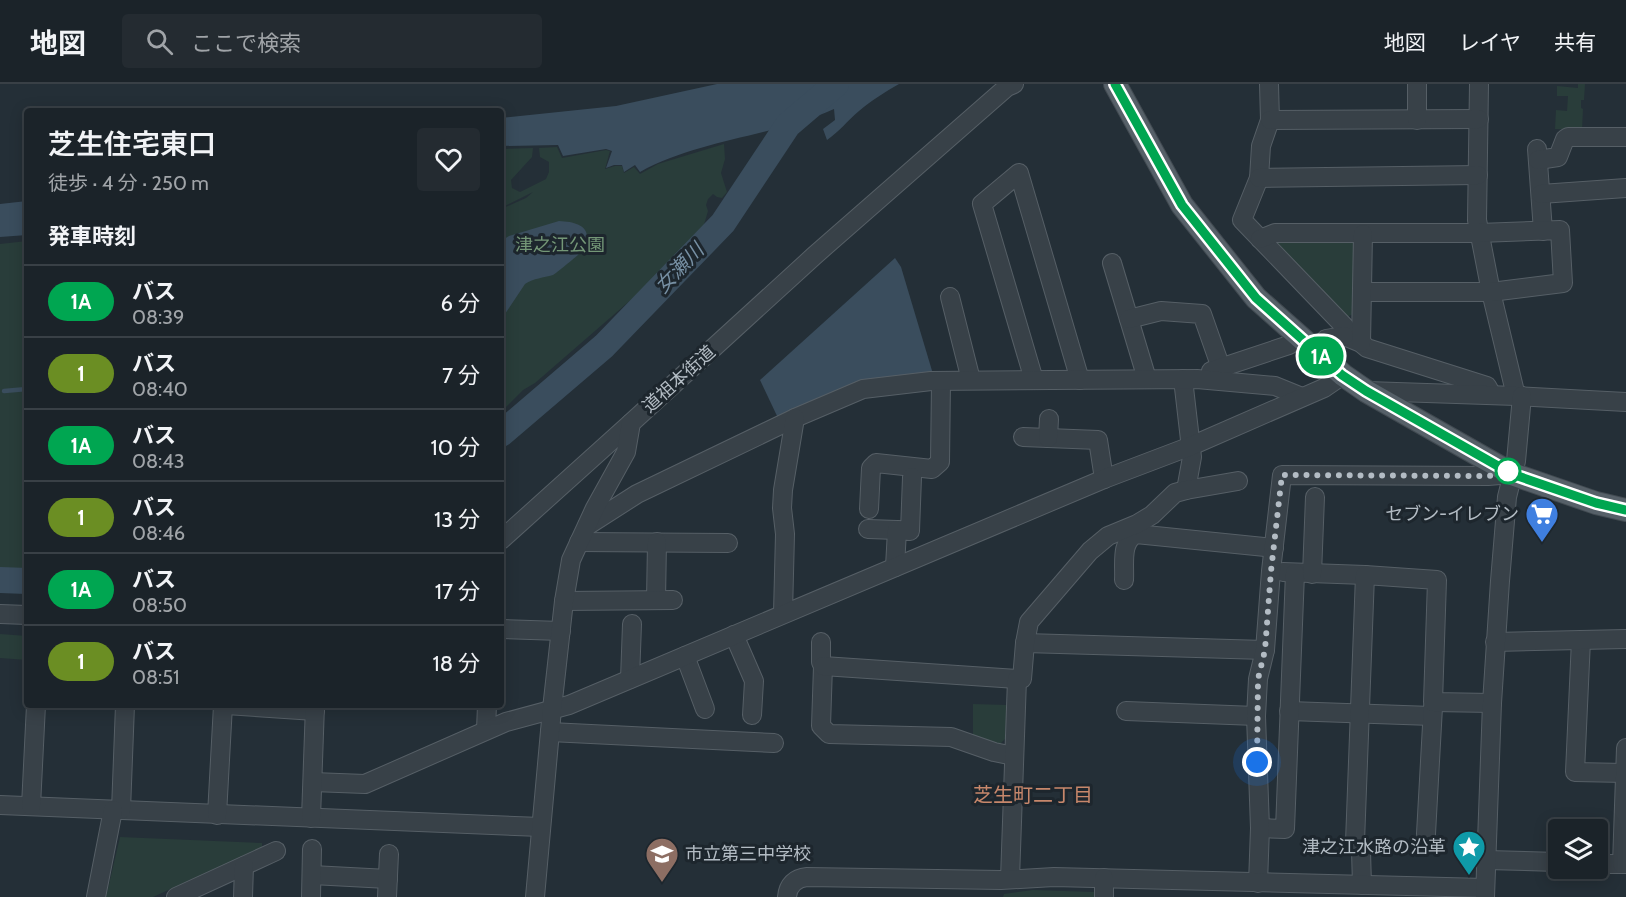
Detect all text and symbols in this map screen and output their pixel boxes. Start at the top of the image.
search box [122,14,542,68]
icon: search [143,25,176,58]
text: 地図 [30,26,86,60]
text: ここで検索 [191,30,301,57]
text: 地図 [1384,30,1426,55]
text: レイヤ [1459,30,1521,55]
text: 共有 [1554,30,1596,55]
text: 芝生住宅東口 [48,127,216,161]
button: heart [417,128,480,191]
text: 徒歩 · 4 分 · 250 m [48,171,209,195]
text: 発車時刻 [48,223,136,250]
park label: 津之江公園 [515,234,605,256]
water label: 女瀬川 [650,237,710,298]
text: バス [132,278,176,305]
text: 1A [71,289,91,314]
text: 6 分 [441,290,480,317]
text: 08:39 [132,305,184,329]
line badge: 1A [1294,336,1348,376]
street label: 道祖本街道 [638,341,720,417]
text: 1A [1311,344,1331,369]
text: バス [132,350,176,377]
text: 1 [77,361,85,386]
text: 7 分 [442,362,480,389]
text: 08:40 [132,377,188,401]
text: バス [132,422,176,449]
text: 1A [71,433,91,458]
text: 10 分 [431,434,480,461]
text: 08:43 [132,449,185,473]
unlabelled marker [1495,458,1521,484]
text: バス [132,494,176,521]
supermarket icon: セブン-イレブン [1524,496,1560,543]
place label: セブン-イレブン [1385,503,1519,525]
text: 1 [77,505,85,530]
text: 13 分 [434,506,480,533]
text: 08:46 [132,521,185,545]
text: バス [132,566,176,593]
text: 1A [71,577,91,602]
text: 17 分 [435,578,480,605]
text: 08:50 [132,593,187,617]
text: バス [132,638,176,665]
text: 1 [77,649,85,674]
text: 18 分 [433,650,480,677]
text: 08:51 [132,665,180,689]
your location [1242,747,1272,777]
district label: 芝生町二丁目 [973,783,1093,807]
map controls [1548,819,1608,879]
button: layers [1548,819,1608,879]
place icon: 津之江水路の沿革 [1451,829,1487,876]
school or university icon: 市立第三中学校 [644,836,680,883]
place label: 津之江水路の沿革 [1302,836,1446,858]
place label: 市立第三中学校 [685,843,811,865]

